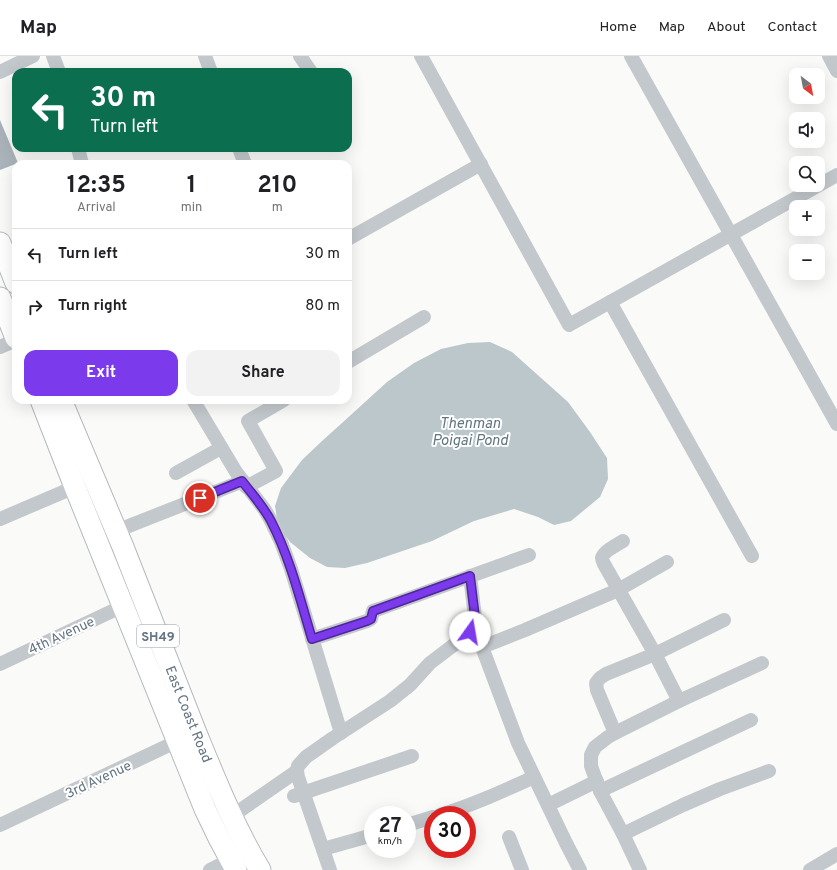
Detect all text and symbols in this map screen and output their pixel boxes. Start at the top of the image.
text: Map [20,16,57,40]
text: Home [600,19,637,36]
text: Map [659,19,685,36]
text: About [707,19,746,36]
text: Contact [768,19,817,36]
north arrow [789,68,825,104]
map controls [789,68,825,280]
text: 30 m [90,81,156,117]
icon: left [24,84,76,136]
button: sound [789,112,825,148]
text: Turn left [90,116,158,139]
button: search [789,156,825,192]
text: 12:35 [67,171,126,201]
text: 1 [187,171,196,201]
text: 210 [257,171,297,201]
text: Arrival [77,200,116,216]
text: min [181,200,202,216]
text: m [272,200,283,216]
button: + [789,200,825,236]
icon: left [24,244,46,266]
button: − [789,244,825,280]
text: Turn left [58,245,118,264]
text: 30 m [305,245,340,264]
icon: right [24,296,46,318]
text: Turn right [58,297,127,316]
text: 80 m [305,297,340,316]
button: Exit [24,350,178,396]
button: Share [186,350,340,396]
water label: Thenman Poigai Pond [432,415,509,451]
pin [183,481,217,515]
icon: arrive [189,487,211,509]
position arrow [449,611,491,653]
street label: 4th Avenue [26,614,97,659]
road number: SH49 [137,625,179,647]
street label: East Coast Road [161,664,215,765]
street label: 3rd Avenue [63,758,134,803]
speed limit sign: 30 [424,806,476,858]
text: 27 [379,814,401,840]
text: km/h [378,835,402,848]

